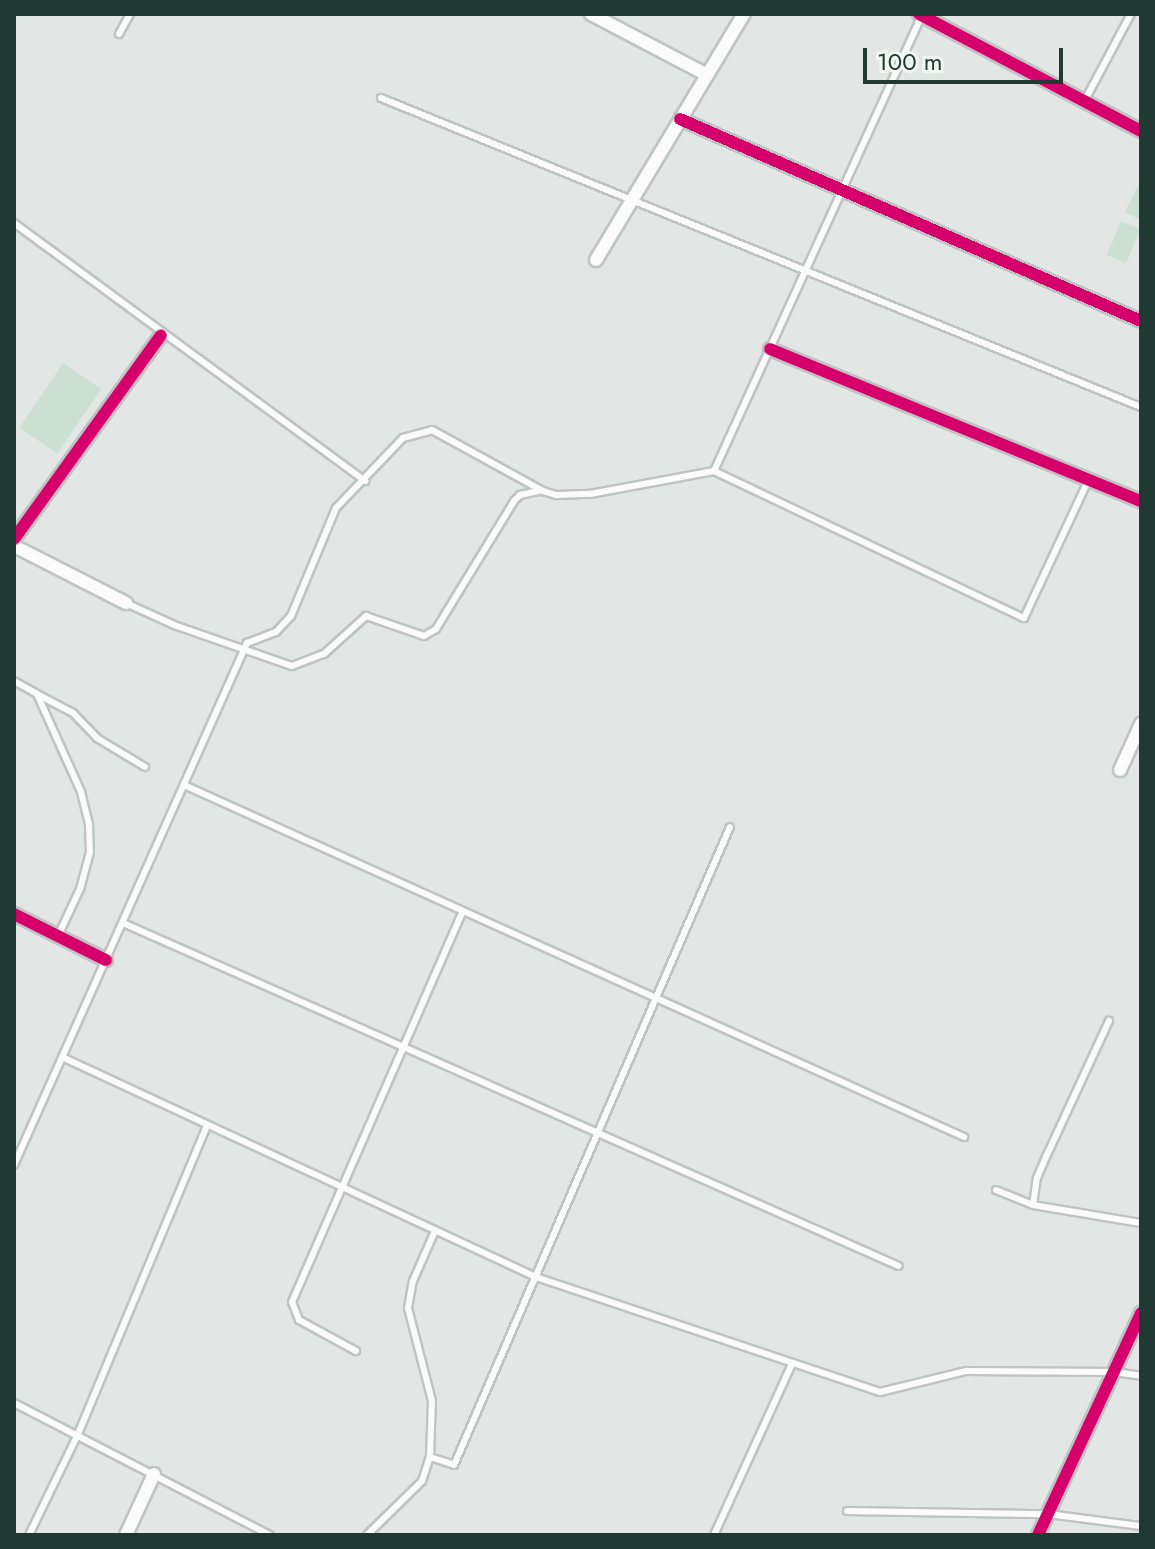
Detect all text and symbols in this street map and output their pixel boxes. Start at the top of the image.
scale bar [867,32,1067,82]
text: 100 m [877,44,943,79]

